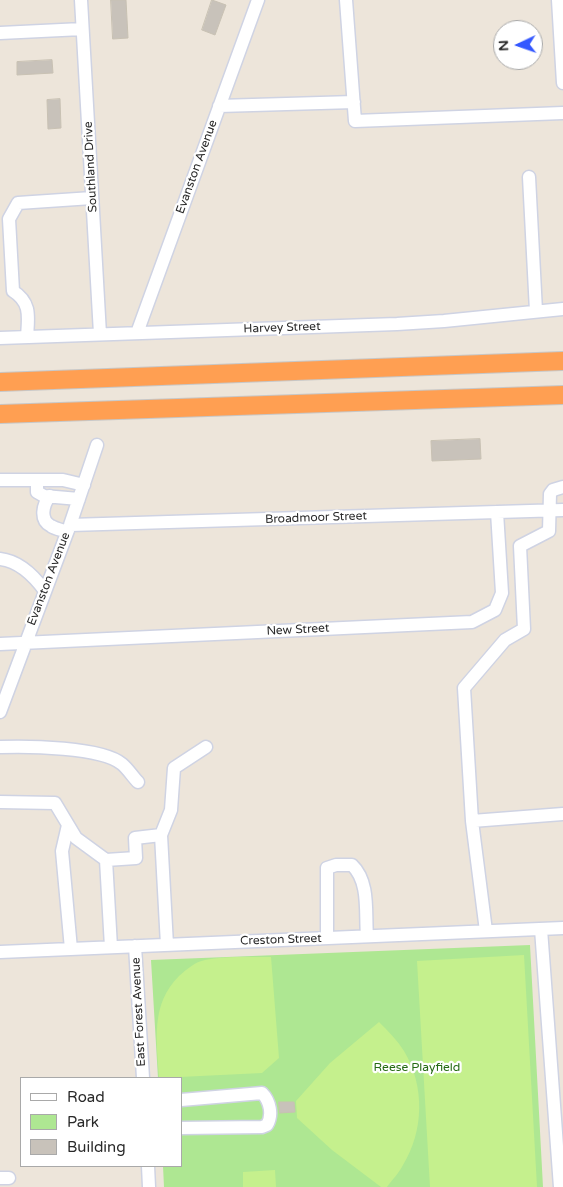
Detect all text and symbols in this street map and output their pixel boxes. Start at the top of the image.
north arrow [493,20,543,70]
text: N [495,40,512,52]
street label: Evanston Avenue [173,118,221,216]
street label: Southland Drive [81,121,101,213]
street label: Harvey Street [243,319,321,337]
street label: Broadmoor Street [265,509,367,527]
street label: Evanston Avenue [25,530,73,628]
street label: New Street [266,621,330,639]
street label: Creston Street [240,931,322,949]
street label: East Forest Avenue [129,957,149,1067]
park label: Reese Playfield [374,1061,460,1075]
legend [20,1077,182,1167]
text: Road [67,1088,105,1106]
text: Park [67,1113,99,1131]
text: Building [67,1138,126,1156]

